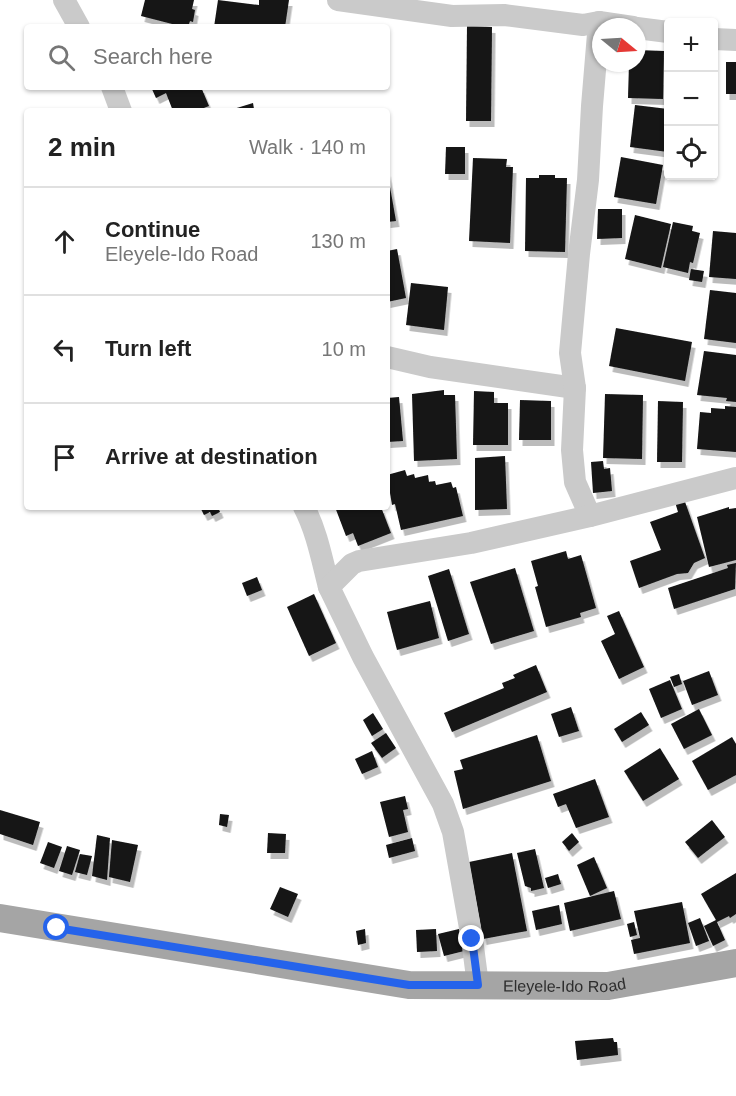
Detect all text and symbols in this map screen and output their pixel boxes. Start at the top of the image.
north arrow [592,18,646,72]
map controls [664,18,718,180]
button: + [664,18,718,72]
search box [24,24,390,90]
icon: search [45,41,78,74]
text: Search here [93,44,213,69]
button: − [664,72,718,126]
button: locate [664,126,718,180]
text: 2 min [48,132,116,162]
text: Walk · 140 m [249,136,366,158]
text: Continue [105,217,200,242]
icon: ahead [48,225,81,258]
text: 130 m [310,230,366,252]
text: Eleyele-Ido Road [105,243,258,265]
icon: left [48,333,81,366]
text: Turn left [105,336,191,361]
text: 10 m [322,338,366,360]
icon: arrive [48,441,81,474]
text: Arrive at destination [105,444,318,469]
route start [43,914,69,940]
route end [458,925,484,951]
street label: Eleyele-Ido Road [503,974,627,995]

